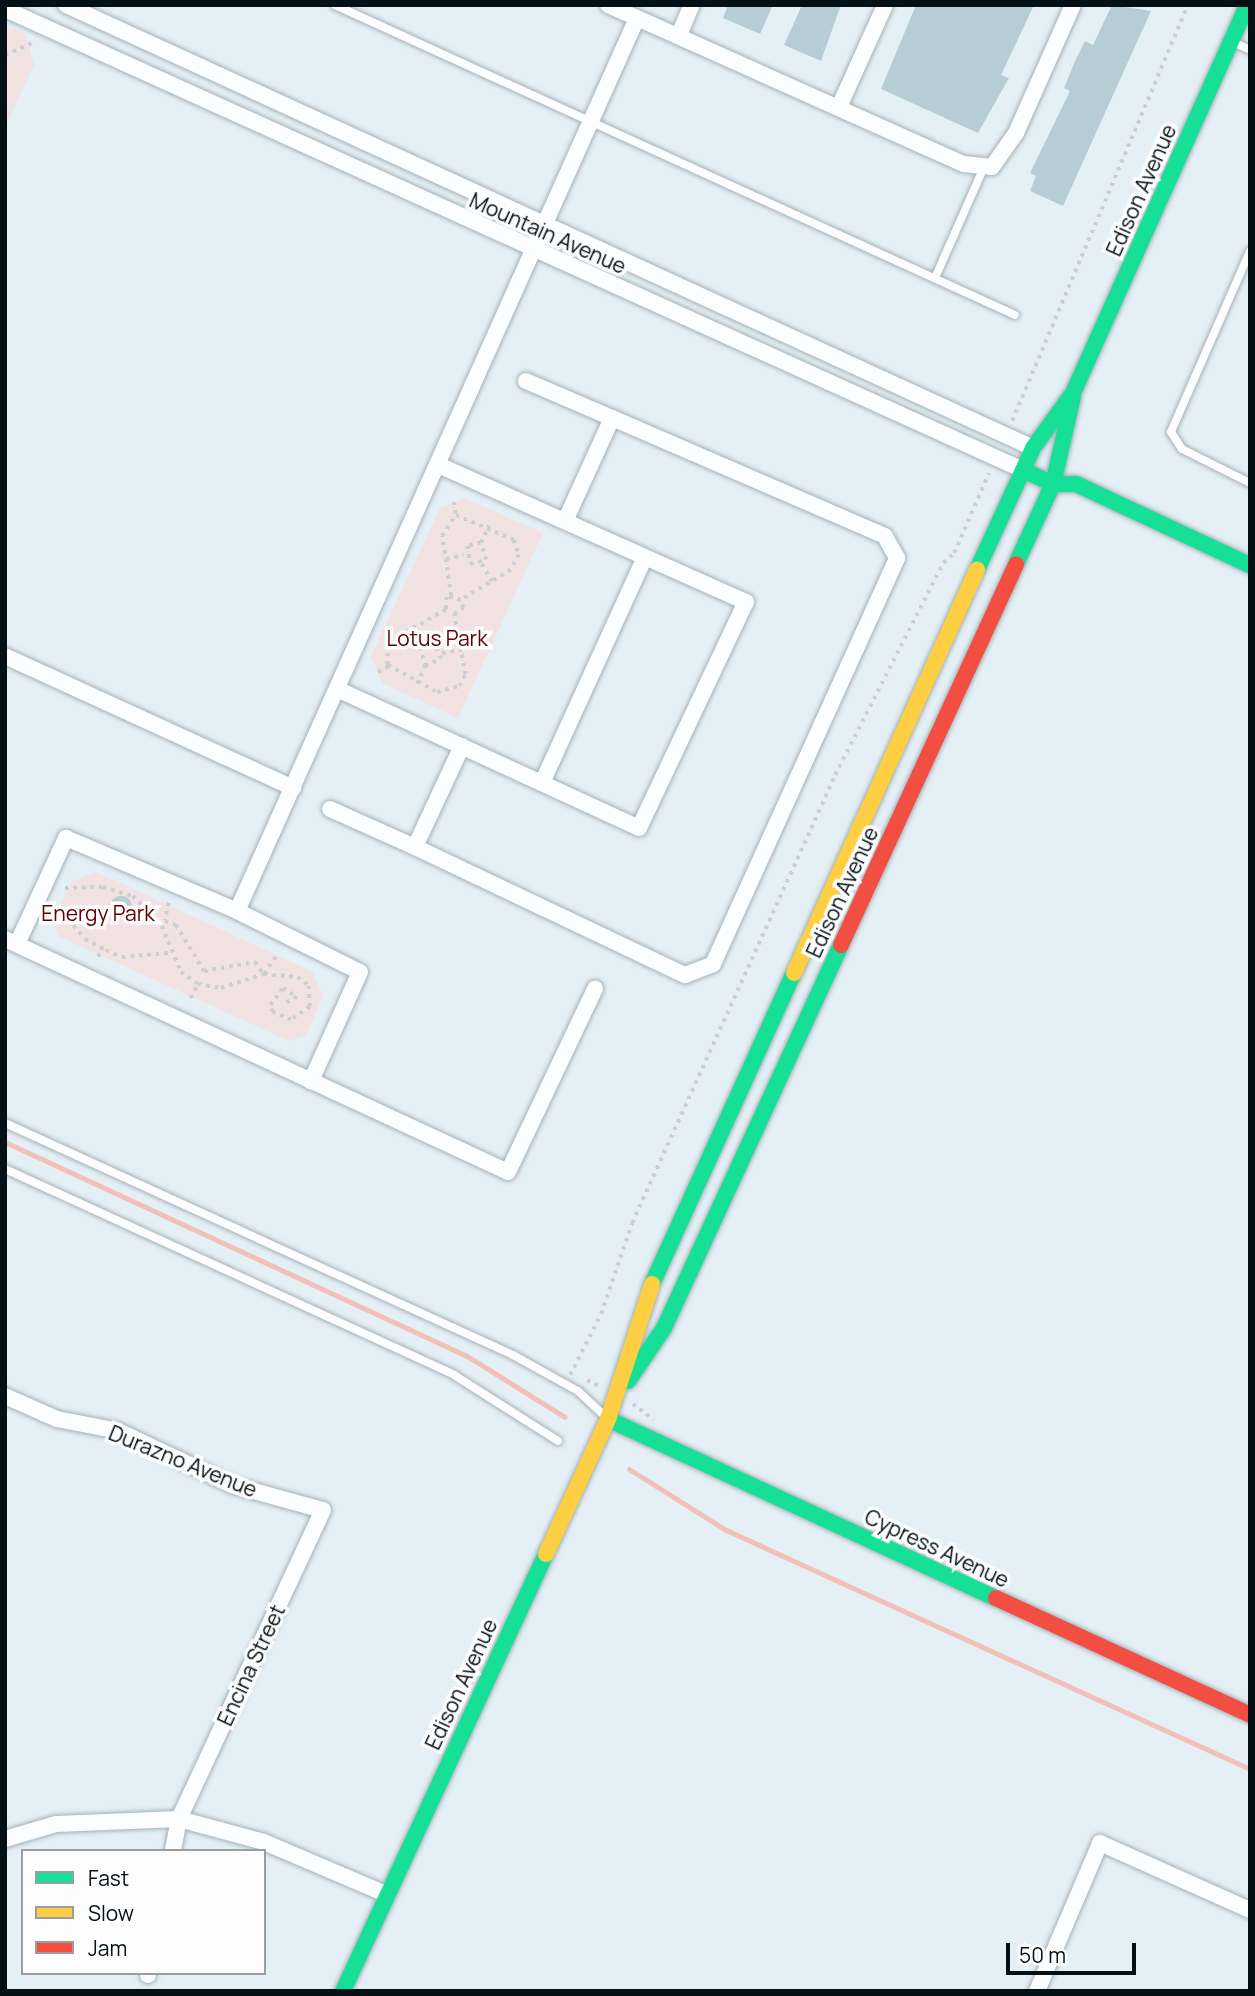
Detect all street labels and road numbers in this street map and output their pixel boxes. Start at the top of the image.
street label: Edison Avenue [1101,120,1181,260]
street label: Mountain Avenue [466,187,630,279]
street label: Edison Avenue [801,823,883,961]
street label: Durazno Avenue [105,1420,261,1502]
street label: Cypress Avenue [861,1504,1013,1592]
street label: Encina Street [212,1600,290,1730]
street label: Edison Avenue [420,1615,502,1753]

